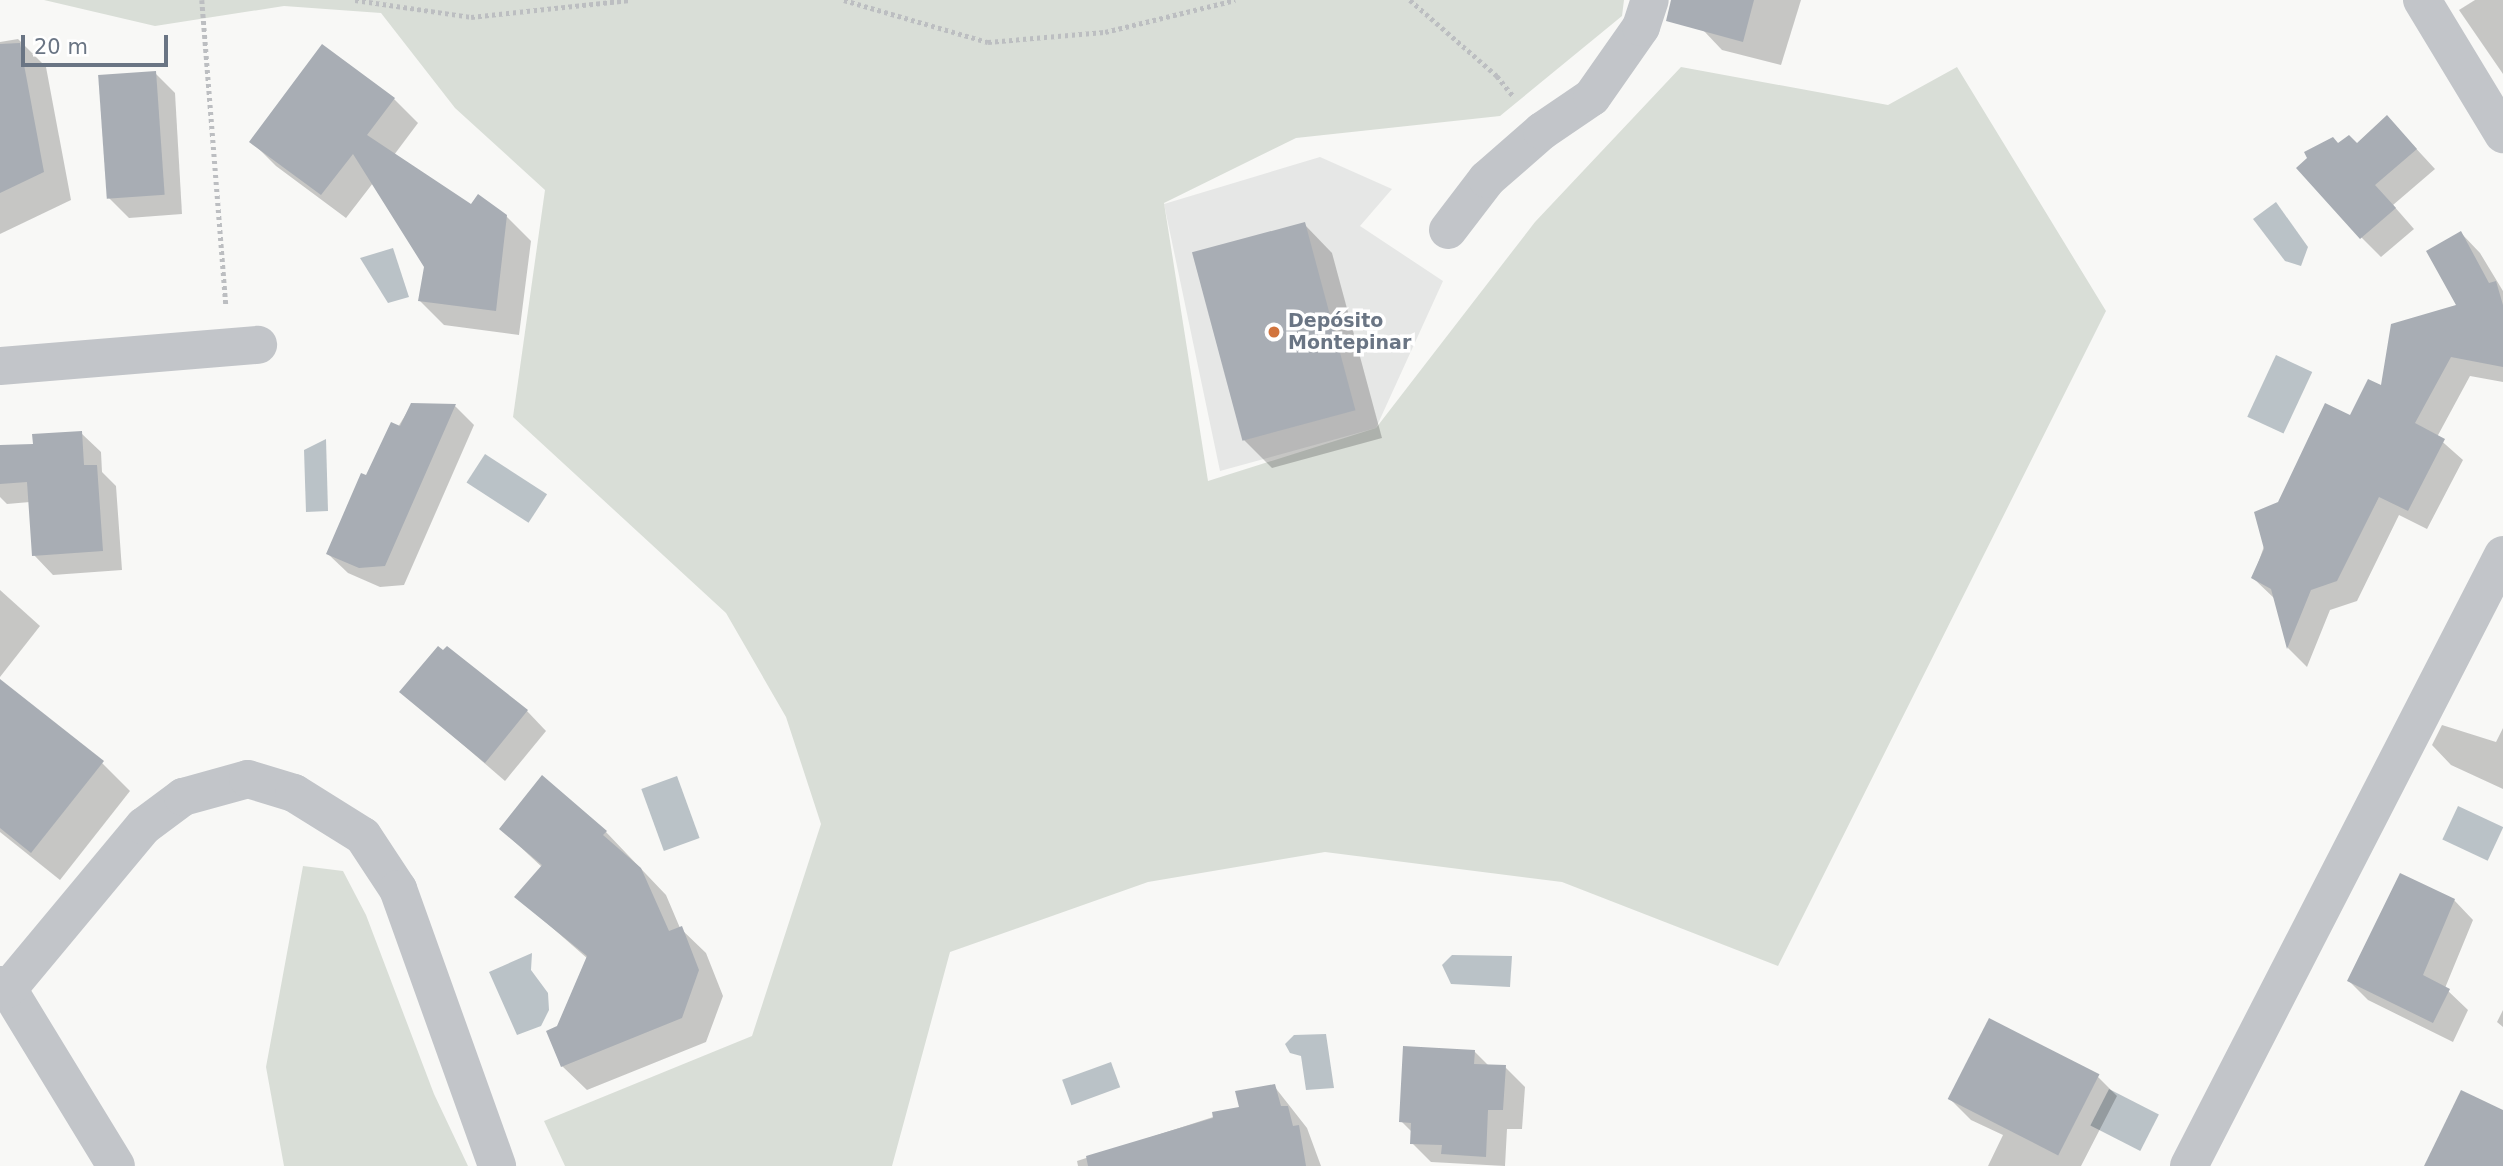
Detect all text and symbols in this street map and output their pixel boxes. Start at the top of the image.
scale bar [24,21,172,65]
text: 20 m [34,35,88,59]
place label: Depósito Montepinar [1288,310,1411,354]
marker: Depósito Montepinar [1266,324,1282,340]

